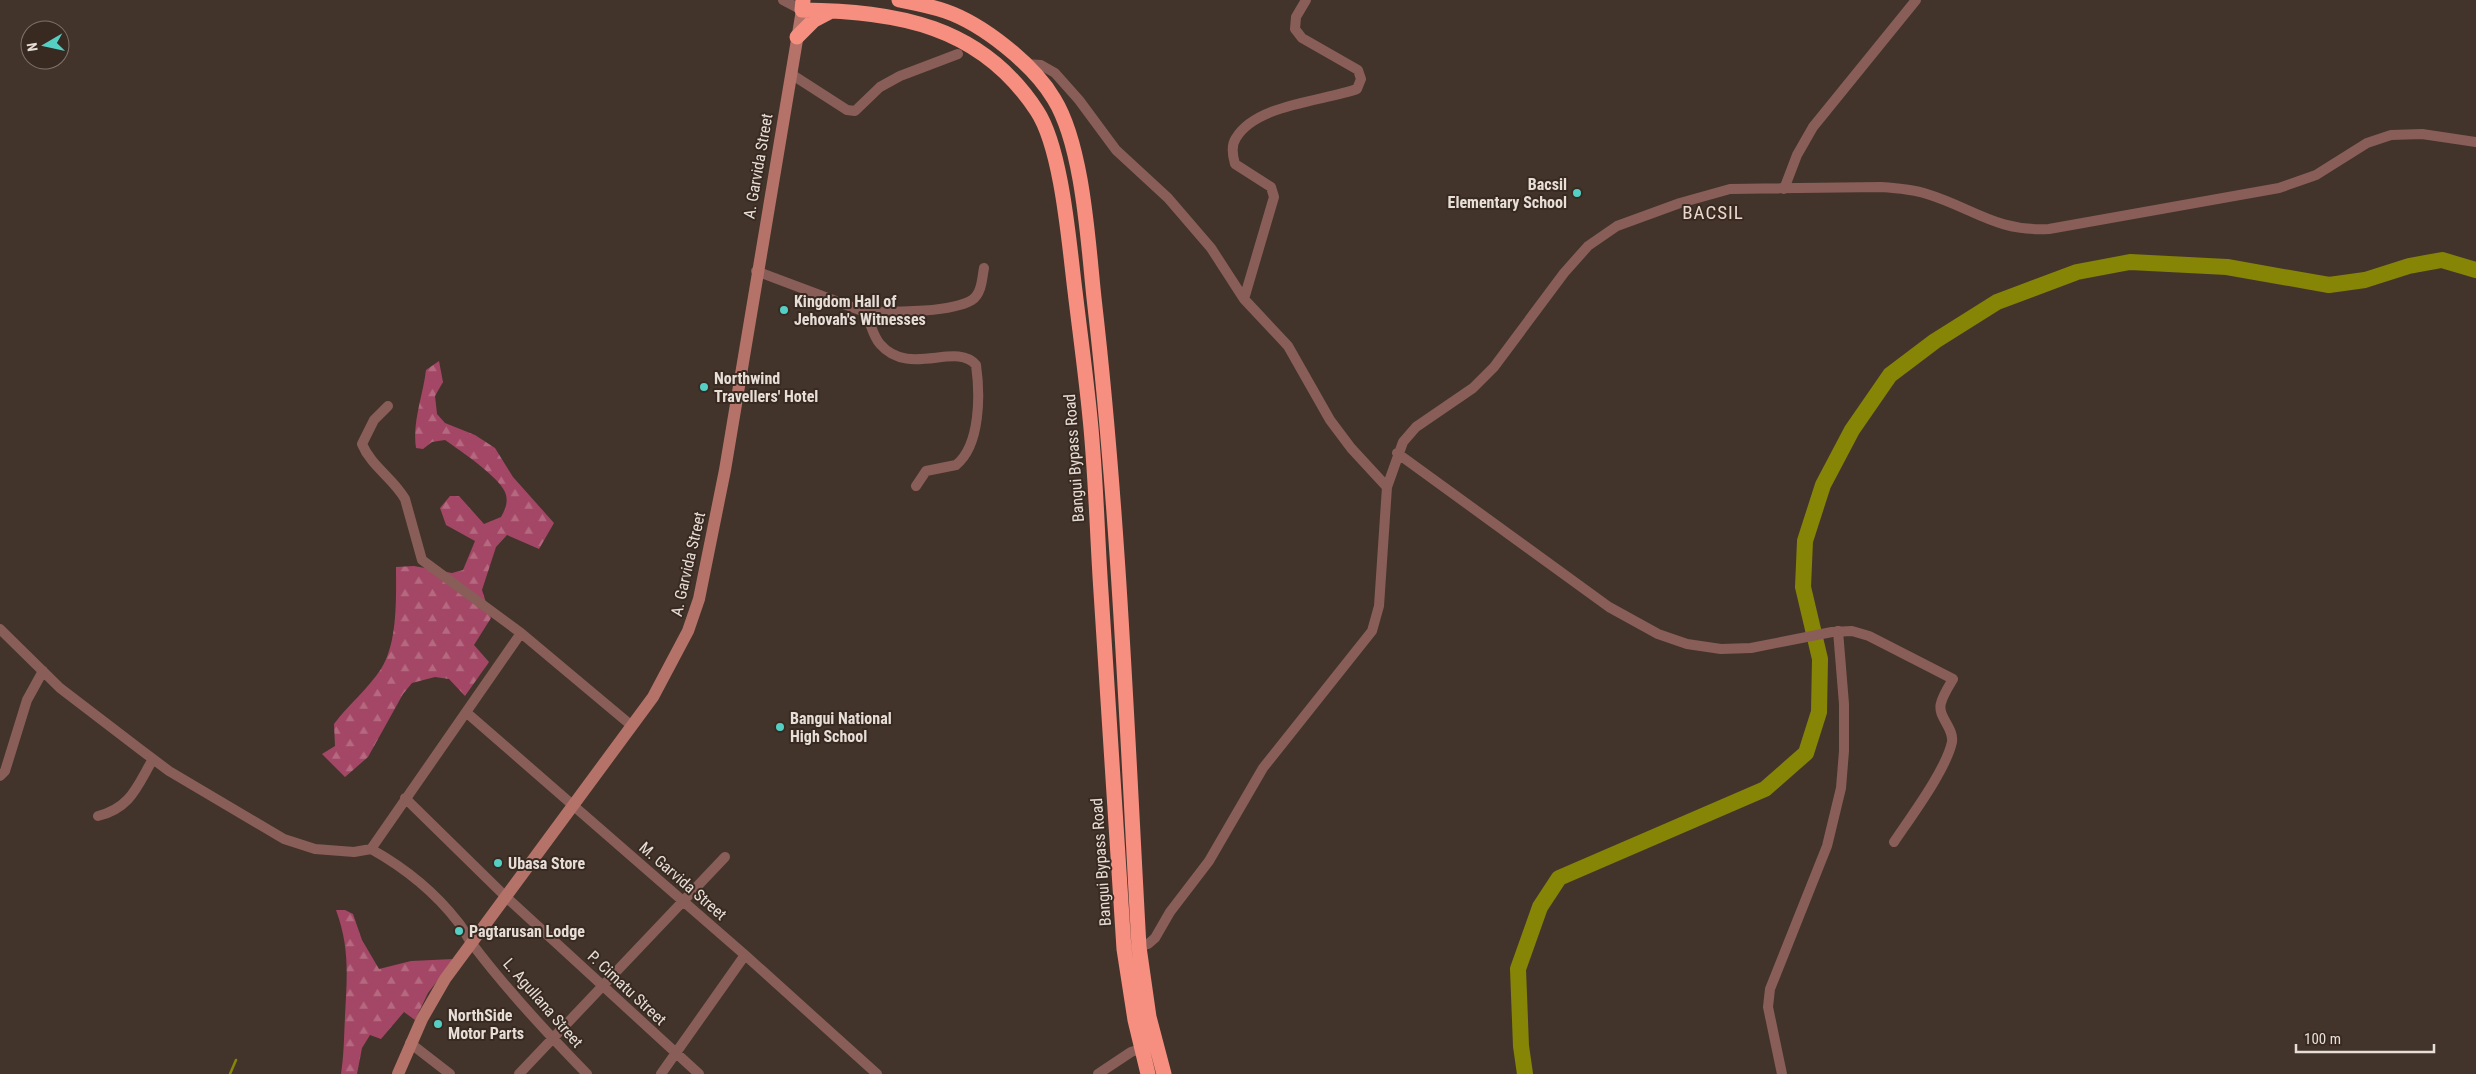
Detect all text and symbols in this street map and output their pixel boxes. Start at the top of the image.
north arrow [20,20,70,70]
text: N [24,42,41,53]
street label: A. Garvida Street [739,112,777,220]
place label: Bacsil Elementary School [1448,175,1567,212]
marker: Bacsil Elementary School [1571,187,1583,199]
district label: BACSIL [1682,201,1744,224]
place label: Kingdom Hall of Jehovah's Witnesses [794,292,926,329]
marker: Kingdom Hall of Jehovah's Witnesses [778,304,790,316]
place label: Northwind Travellers' Hotel [714,369,818,406]
marker: Northwind Travellers' Hotel [698,381,710,393]
street label: Bangui Bypass Road [1060,393,1088,523]
street label: A. Garvida Street [667,510,709,618]
place label: Bangui National High School [790,709,892,746]
marker: Bangui National High School [774,721,786,733]
street label: Bangui Bypass Road [1087,797,1115,927]
street label: M. Garvida Street [635,838,731,924]
place label: Ubasa Store [508,854,586,873]
marker: Ubasa Store [492,857,504,869]
place label: Pagtarusan Lodge [469,922,585,941]
marker: Pagtarusan Lodge [453,925,465,937]
street label: P. Cimatu Street [584,947,670,1029]
street label: L. Agullana Street [499,955,587,1052]
place label: NorthSide Motor Parts [448,1006,524,1043]
marker: NorthSide Motor Parts [432,1018,444,1030]
scale bar [2296,1022,2434,1054]
text: 100 m [2304,1030,2341,1048]

